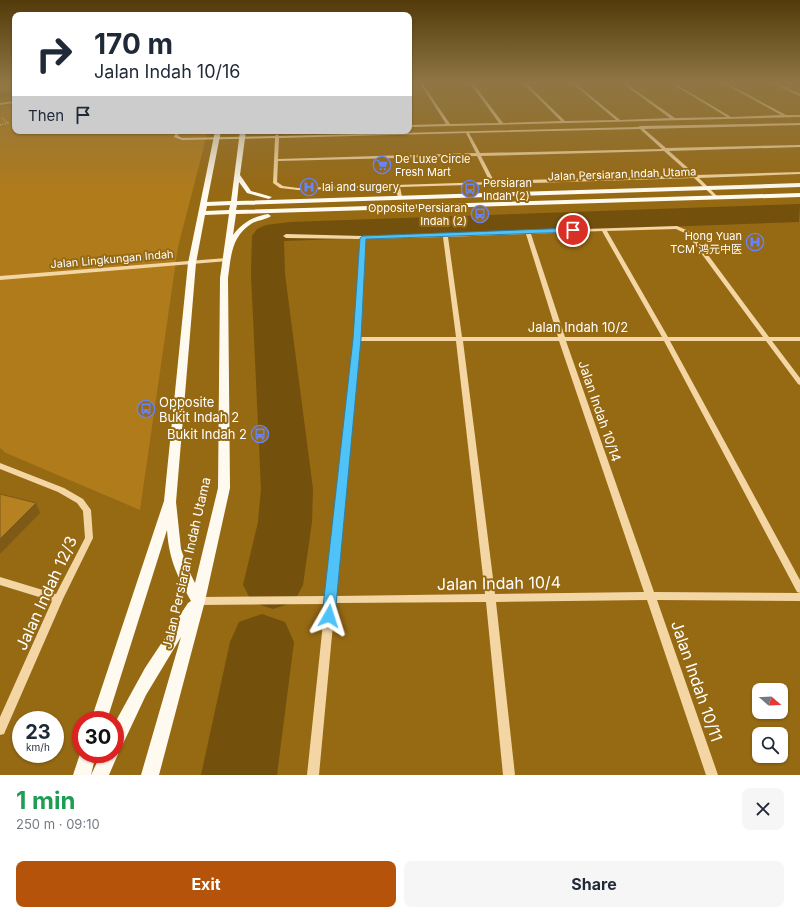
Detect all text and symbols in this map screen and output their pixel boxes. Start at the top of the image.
text: 170 m [94,27,173,61]
icon: right [28,28,80,80]
text: Jalan Indah 10/16 [94,61,241,82]
icon: arrive [72,104,94,126]
text: Then [28,106,64,125]
place label: De Luxe Circle Fresh Mart [395,152,470,179]
supermarket icon: De Luxe Circle Fresh Mart [372,155,392,175]
street label: Jalan Persiaran Indah Utama [547,164,697,184]
place label: Persiaran Indah (2) [483,176,532,203]
hospital icon: lai and surgery [299,177,319,197]
bus stop icon: Persiaran Indah (2) [460,179,480,199]
place label: lai and surgery [322,180,399,194]
place label: Opposite Persiaran Indah (2) [368,201,467,228]
bus stop icon: Opposite Persiaran Indah (2) [470,204,490,224]
pin [556,213,590,247]
icon: arrive [562,219,584,241]
place label: Hong Yuan TCM 鸿元中医 [670,229,742,256]
hospital icon: Hong Yuan TCM 鸿元中医 [745,232,765,252]
street label: Jalan Lingkungan Indah [50,247,174,271]
street label: Jalan Indah 10/2 [528,319,628,335]
street label: Jalan Indah 10/14 [575,358,625,464]
place label: Opposite Bukit Indah 2 [159,394,239,425]
bus stop icon: Opposite Bukit Indah 2 [136,399,156,419]
bus stop icon: Bukit Indah 2 [250,424,270,444]
place label: Bukit Indah 2 [167,426,247,442]
street label: Jalan Persiaran Indah Utama [158,476,214,650]
street label: Jalan Indah 12/3 [11,533,81,653]
street label: Jalan Indah 10/4 [437,572,561,594]
position arrow [308,595,350,637]
street label: Jalan Indah 10/11 [667,618,727,744]
north arrow [752,683,788,719]
map controls [752,683,788,763]
speed limit sign: 30 [72,711,124,763]
text: 23 [25,720,51,744]
button: search [752,727,788,763]
text: km/h [26,741,50,753]
text: 1 min [16,786,75,815]
button: close [742,788,784,830]
text: 250 m · 09:10 [16,816,100,832]
button: Exit [16,861,396,907]
button: Share [404,861,784,907]

